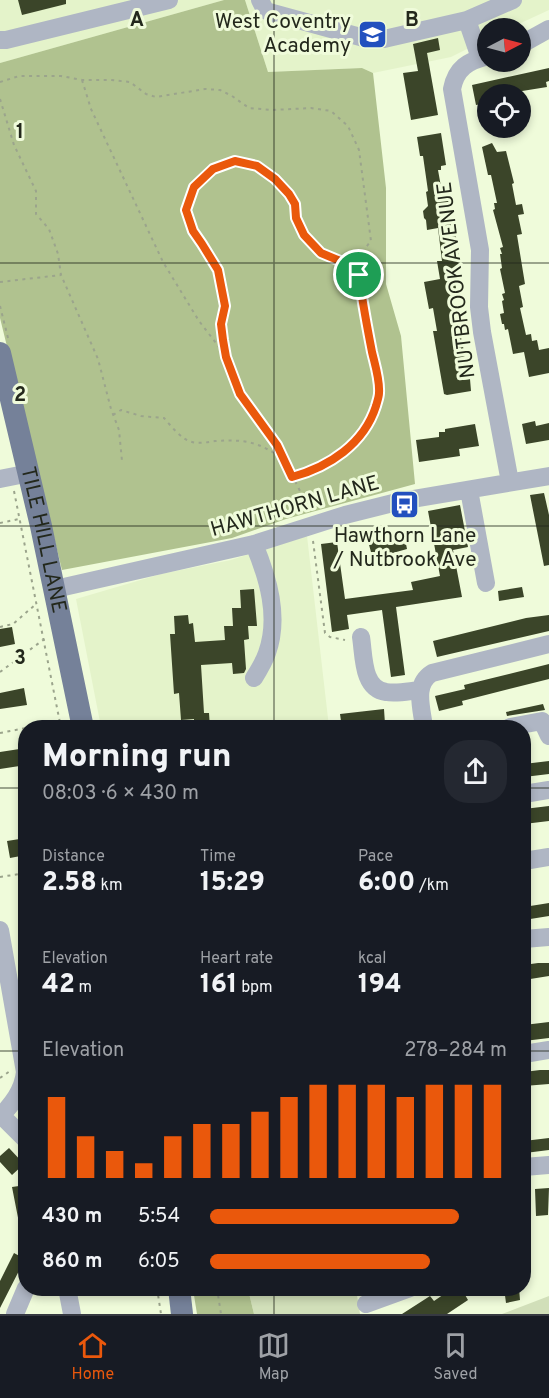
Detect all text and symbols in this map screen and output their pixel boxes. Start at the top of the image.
text: A [130,8,144,34]
text: B [405,8,419,34]
place label: West Coventry Academy [215,9,351,60]
school or university icon: West Coventry Academy [356,18,388,50]
north arrow [477,18,531,72]
map controls [477,18,531,138]
button: locate [477,84,531,138]
text: 1 [16,120,24,146]
street label: NUTBROOK AVENUE [432,180,482,380]
pin [333,249,384,300]
icon: arrive [342,258,375,291]
text: 2 [14,383,26,409]
street label: TILE HILL LANE [14,464,72,616]
street label: HAWTHORN LANE [207,470,383,544]
bus stop icon: Hawthorn Lane / Nutbrook Ave [389,489,421,521]
place label: Hawthorn Lane / Nutbrook Ave [333,523,476,574]
text: 3 [14,646,26,672]
text: Morning run [42,737,232,779]
button: share [444,740,507,803]
text: 08:03 · 6 × 430 m [42,781,199,807]
text: Distance [42,847,105,867]
text: Time [200,847,236,867]
text: Pace [358,847,393,867]
text: 2.58 [42,867,97,900]
text: 15:29 [200,867,265,900]
text: 6:00 [358,867,415,900]
text: km [97,876,123,896]
text: /km [415,876,449,896]
text: Elevation [42,949,108,969]
text: Heart rate [200,949,273,969]
text: kcal [358,949,386,969]
text: 42 [42,969,75,1002]
text: 161 [200,969,237,1002]
text: 194 [358,969,402,1002]
text: m [75,978,92,998]
text: bpm [237,978,273,998]
text: Elevation [42,1038,124,1064]
text: 278–284 m [404,1038,507,1064]
text: 430 m [42,1204,102,1230]
text: 5:54 [138,1204,180,1230]
text: 860 m [42,1249,103,1275]
text: 6:05 [138,1249,180,1275]
tab: Home [72,1329,114,1385]
tab: Map [257,1329,290,1385]
tab: Saved [433,1329,477,1385]

